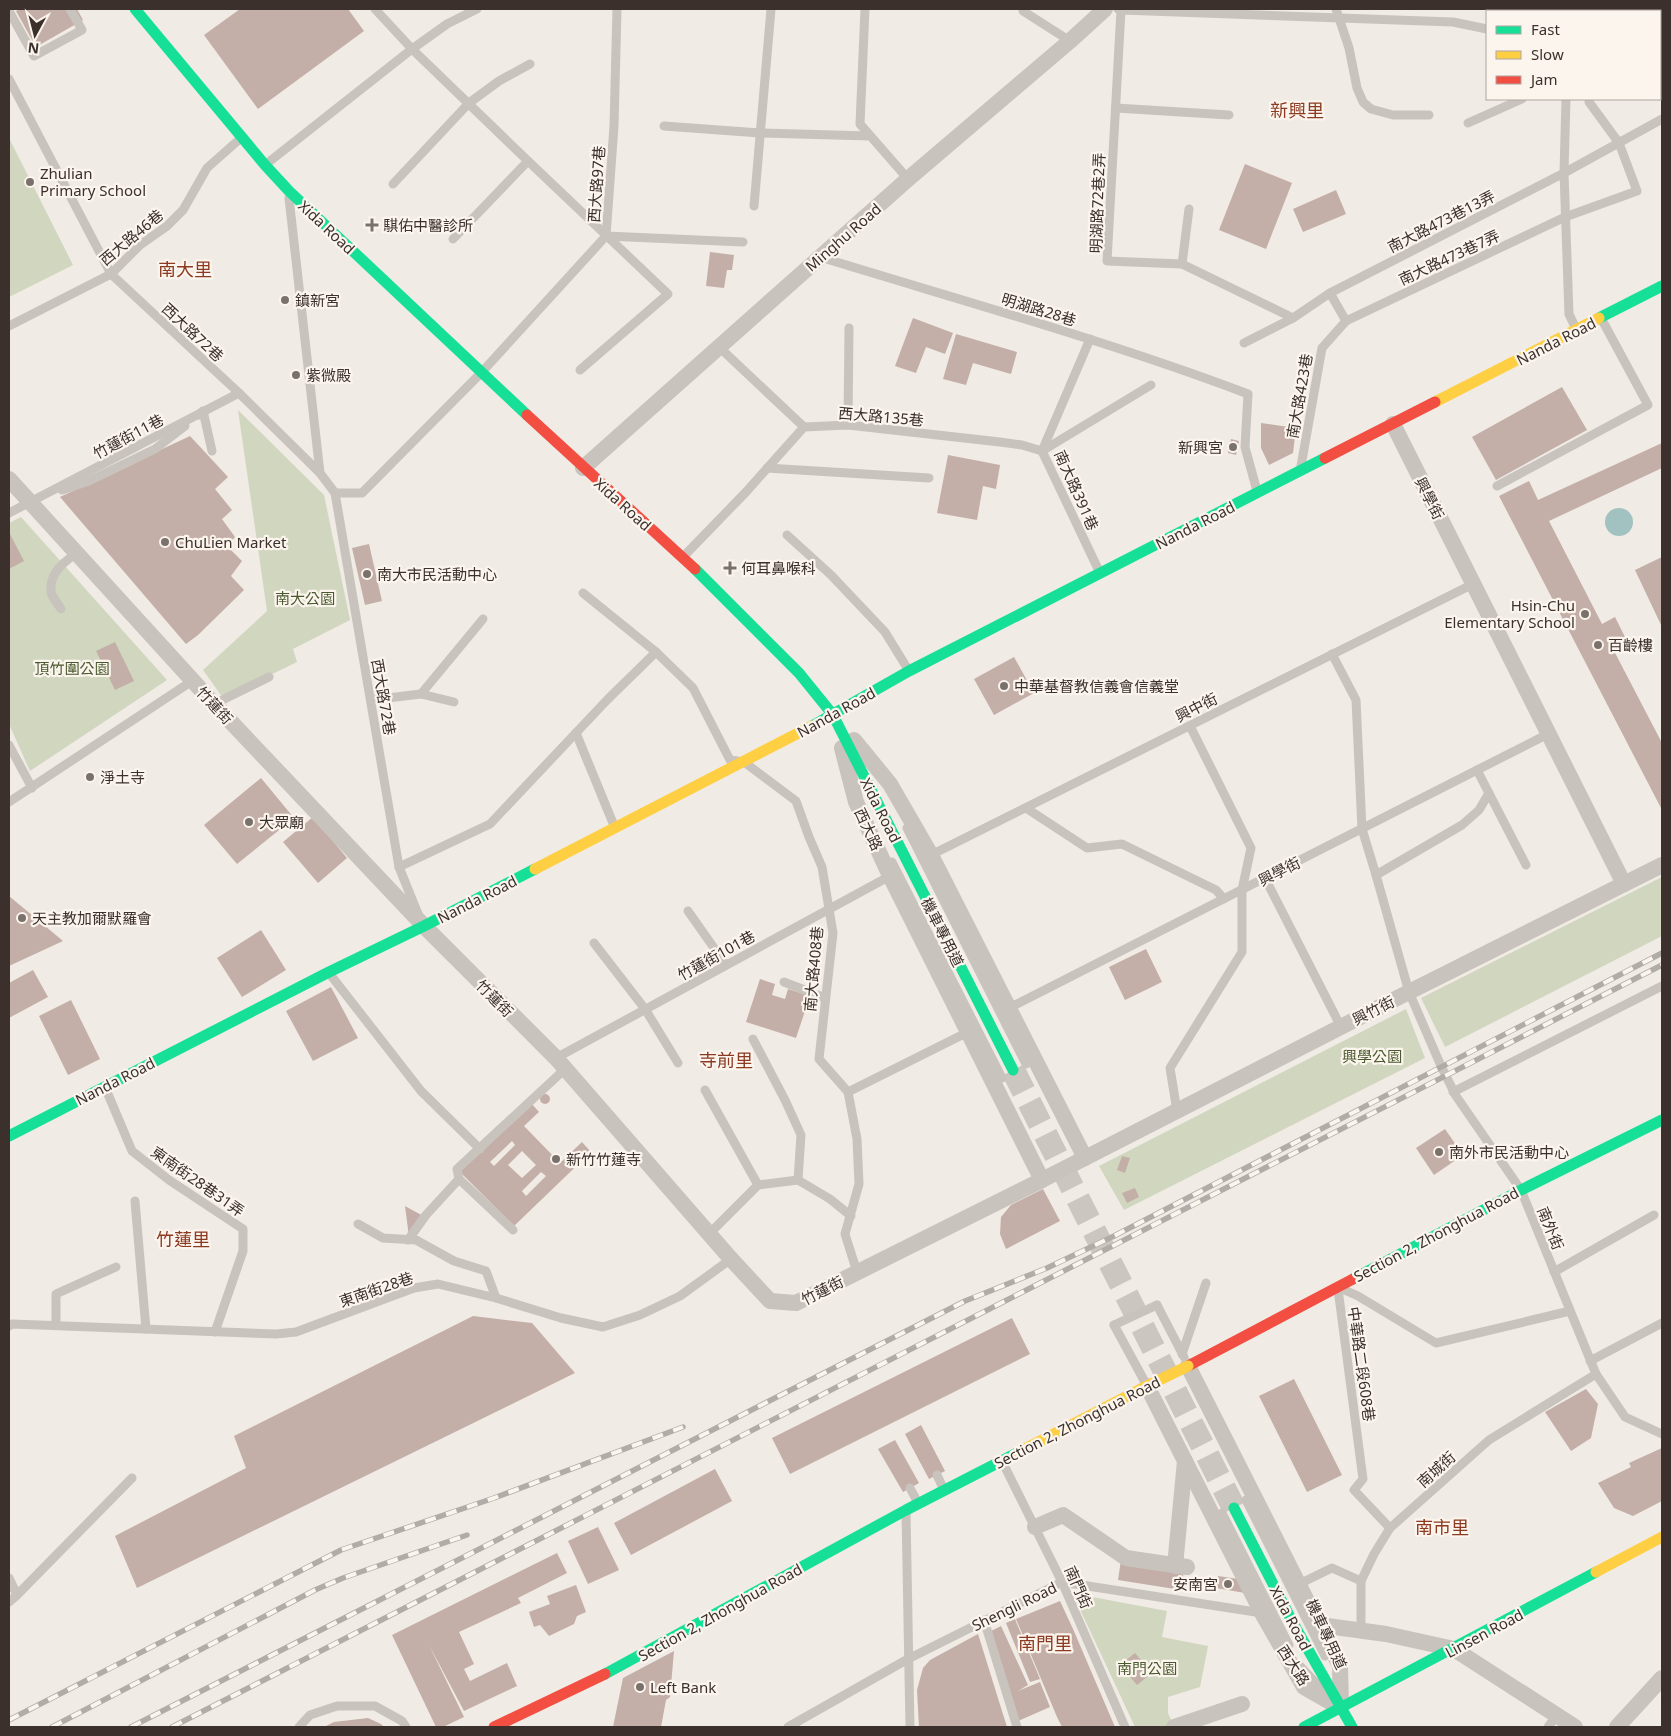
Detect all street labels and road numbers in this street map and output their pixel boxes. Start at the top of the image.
street label: 西大路97巷 [583,145,609,223]
street label: 明湖路72巷2弄 [1085,152,1109,254]
street label: 南大路473巷13弄 [1384,185,1498,257]
street label: Xida Road [294,196,360,258]
street label: Minghu Road [801,198,885,276]
street label: 西大路46巷 [95,205,167,269]
street label: 南大路473巷7弄 [1395,225,1503,289]
street label: 明湖路28巷 [999,288,1079,330]
street label: 西大路72巷 [158,298,228,366]
street label: Nanda Road [1513,312,1599,370]
street label: 南大路423巷 [1282,352,1316,440]
street label: 西大路135巷 [837,402,925,430]
street label: 竹蓮街11巷 [89,409,167,463]
street label: 南大路391巷 [1050,447,1104,533]
street label: Xida Road [590,473,656,535]
street label: 興學街 [1411,473,1449,523]
street label: Nanda Road [1152,496,1238,554]
street label: 西大路72巷 [367,657,401,737]
street label: 竹蓮街 [192,682,238,728]
street label: Nanda Road [793,682,879,742]
street label: 興中街 [1171,688,1221,726]
street label: Xida Road [856,774,906,846]
street label: 西大路 [850,804,888,854]
street label: 興學街 [1254,852,1304,890]
street label: Nanda Road [434,870,520,928]
street label: 機車專用道 [917,894,969,970]
street label: 竹蓮街101巷 [674,925,758,985]
street label: 南大路408巷 [799,925,827,1013]
street label: 竹蓮街 [472,975,518,1021]
street label: 興竹街 [1348,991,1398,1029]
street label: Nanda Road [72,1052,158,1110]
street label: 東南街28巷31弄 [147,1141,249,1221]
street label: Section 2, Zhonghua Road [1350,1182,1522,1286]
street label: 南外街 [1533,1203,1569,1253]
street label: 東南街28巷 [336,1267,416,1311]
street label: 竹蓮街 [797,1271,847,1309]
street label: 中華路二段608巷 [1344,1305,1380,1423]
street label: Section 2, Zhonghua Road [990,1371,1164,1473]
street label: 南城街 [1413,1447,1459,1491]
street label: Section 2, Zhonghua Road [635,1559,805,1665]
street label: 南門街 [1061,1562,1097,1612]
street label: Shengli Road [968,1577,1060,1635]
street label: Xida Road [1266,1582,1316,1654]
street label: 機車專用道 [1302,1596,1352,1672]
street label: Linsen Road [1441,1604,1527,1662]
street label: 西大路 [1273,1641,1315,1689]

